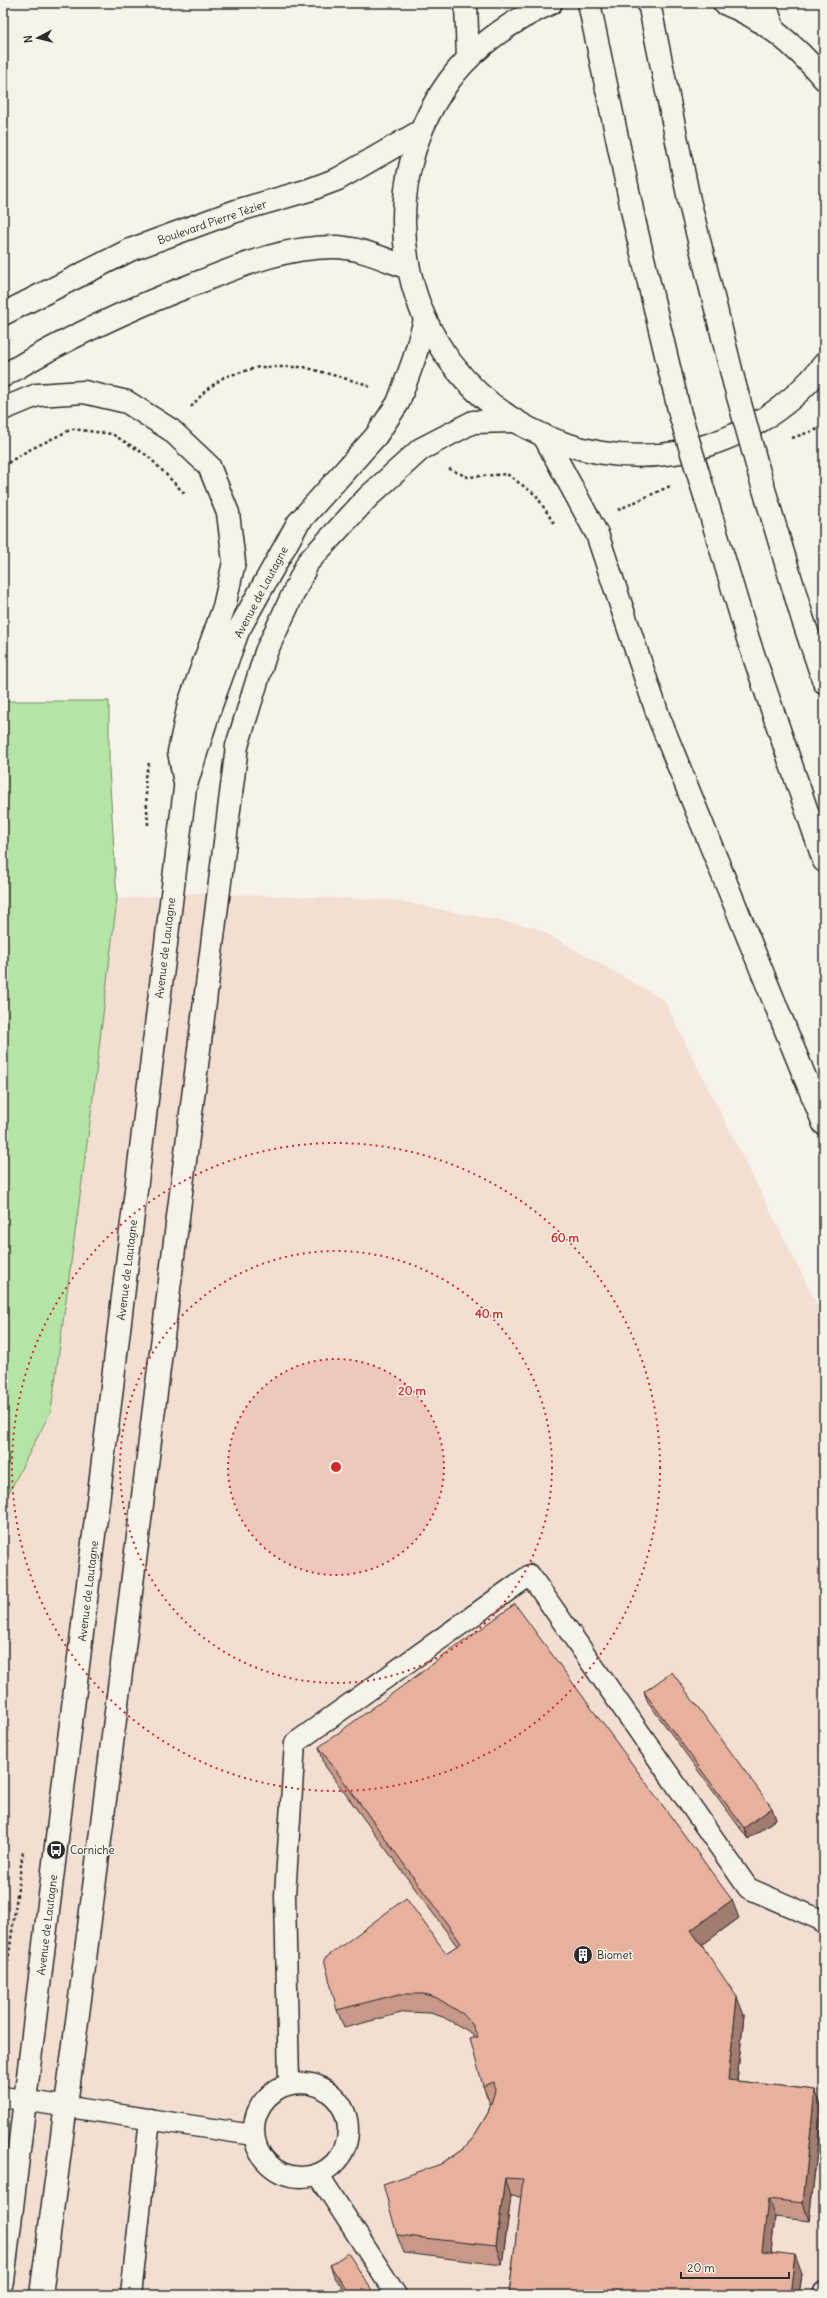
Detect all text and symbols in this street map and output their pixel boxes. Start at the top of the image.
north arrow [18,18,58,58]
text: N [21,35,35,44]
street label: Boulevard Pierre Tézier [156,197,269,247]
street label: Avenue de Lautagne [231,544,291,640]
street label: Avenue de Lautagne [152,897,178,999]
street label: Avenue de Lautagne [114,1219,140,1321]
text: 60 m [551,1230,580,1245]
text: 40 m [475,1306,504,1321]
text: 20 m [398,1383,426,1398]
centre of rings [329,1460,343,1474]
street label: Avenue de Lautagne [75,1540,101,1642]
bus stop icon: Corniche [45,1839,67,1861]
place label: Corniche [70,1843,115,1857]
street label: Avenue de Lautagne [34,1874,60,1976]
building icon: Biomet [572,1944,594,1966]
place label: Biomet [597,1948,632,1962]
scale bar [681,2254,789,2280]
text: 20 m [687,2260,715,2275]

